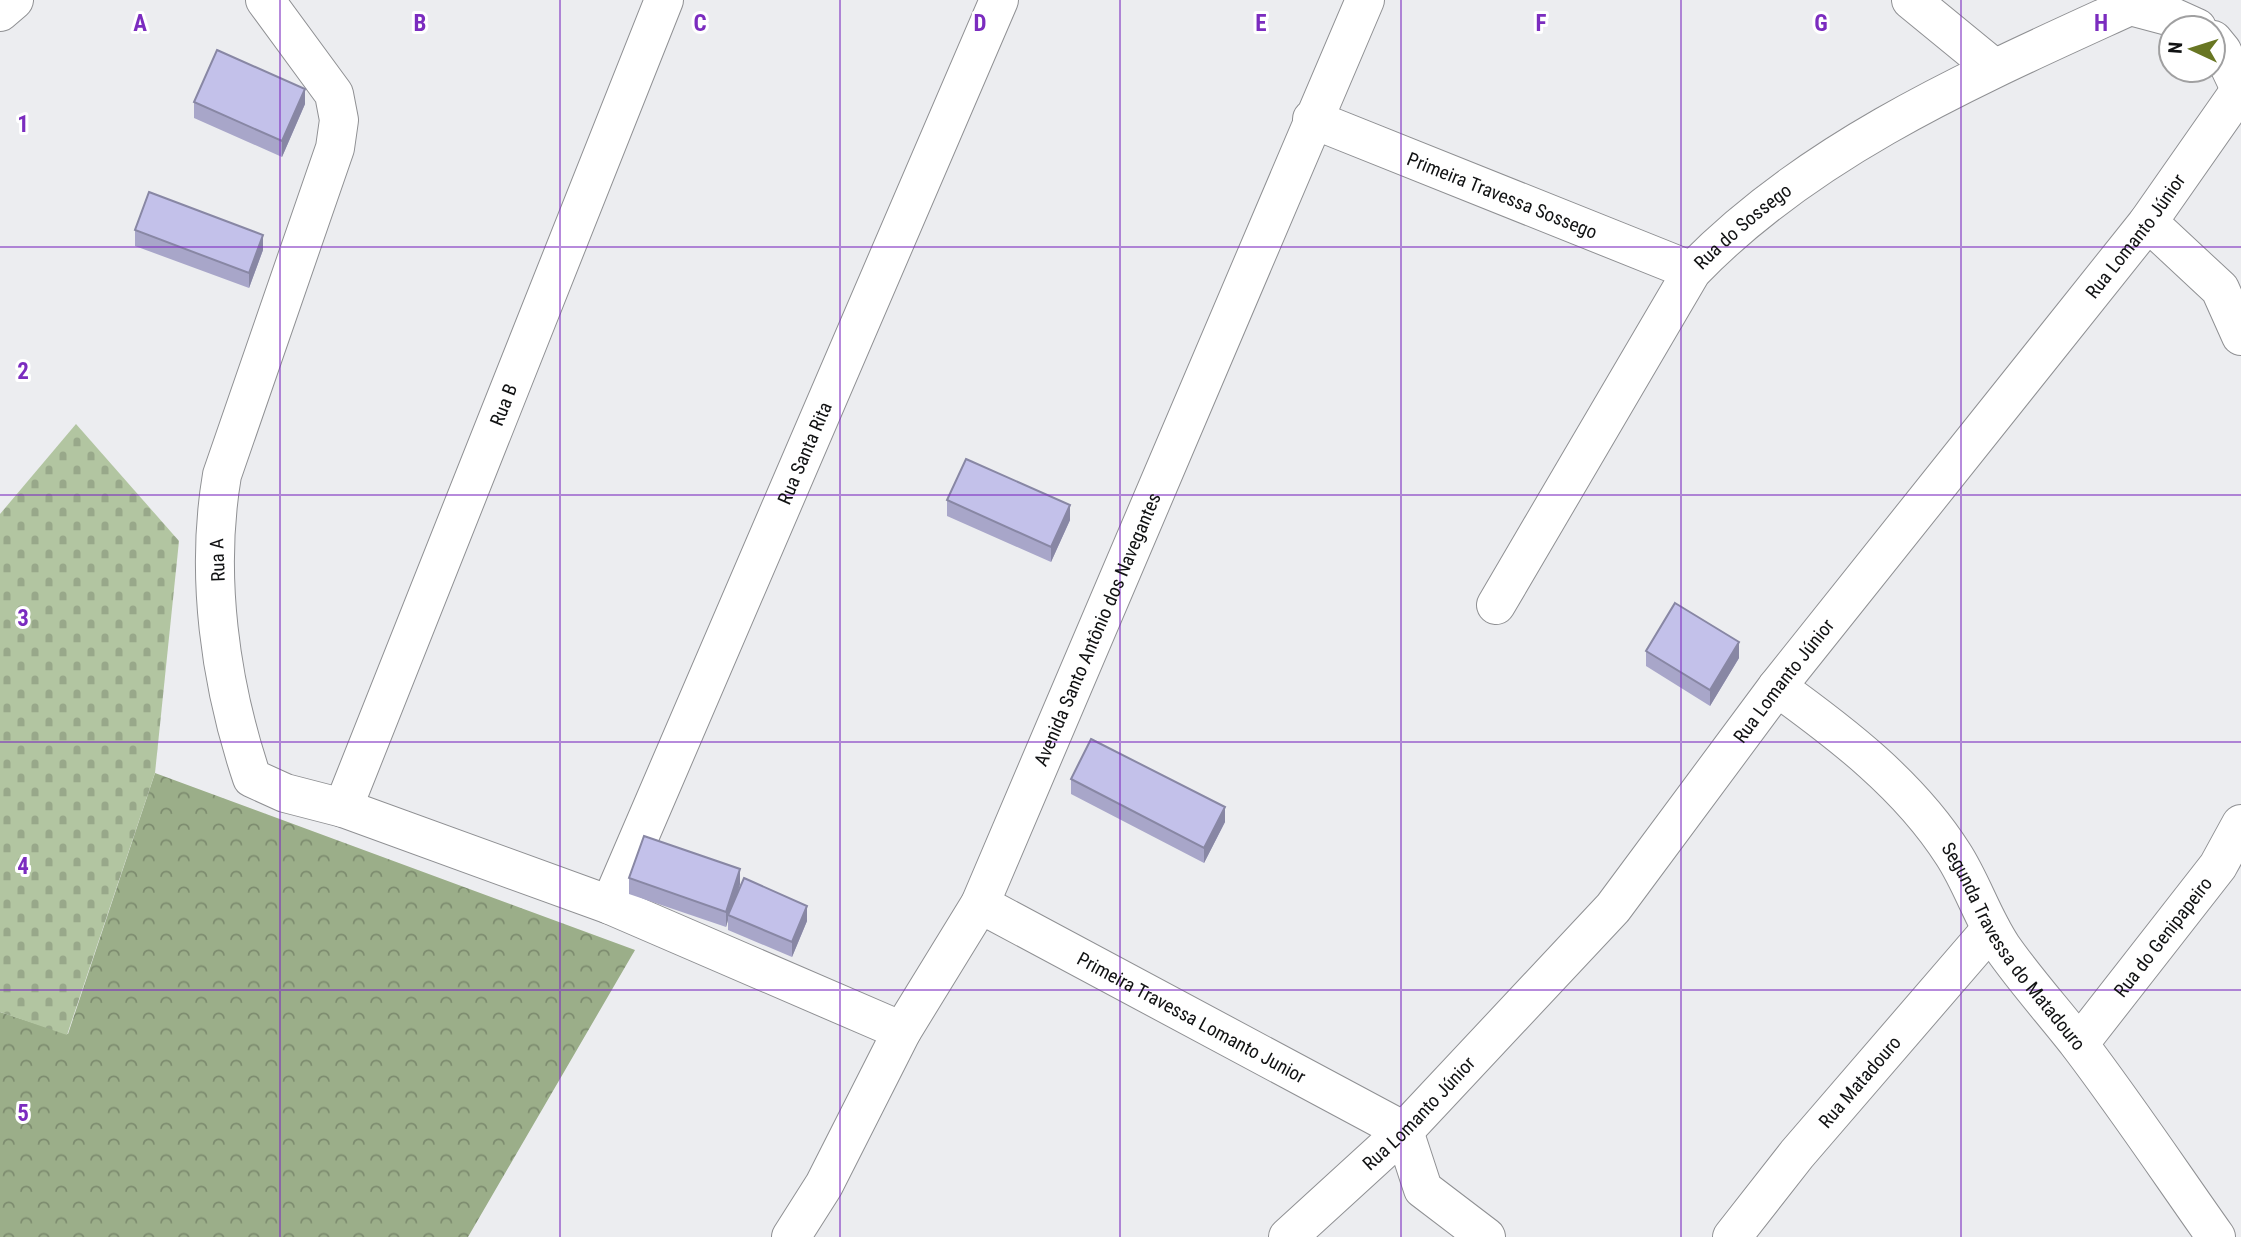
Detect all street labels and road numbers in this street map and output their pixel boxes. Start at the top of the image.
street label: Primeira Travessa Sossego [1404,147,1601,244]
street label: Rua Lomanto Júnior [2081,169,2190,303]
street label: Rua do Sossego [1689,179,1796,274]
street label: Rua B [485,381,522,429]
street label: Rua Santa Rita [773,398,837,508]
street label: Avenida Santo Antônio dos Navegantes [1029,489,1166,769]
street label: Rua A [205,538,230,582]
street label: Rua Lomanto Júnior [1729,614,1839,747]
street label: Segunda Travessa do Matadouro [1937,838,2090,1055]
street label: Rua do Genipapeiro [2109,872,2217,1002]
street label: Primeira Travessa Lomanto Junior [1073,947,1310,1088]
street label: Rua Matadouro [1814,1031,1906,1133]
street label: Rua Lomanto Júnior [1358,1052,1480,1175]

